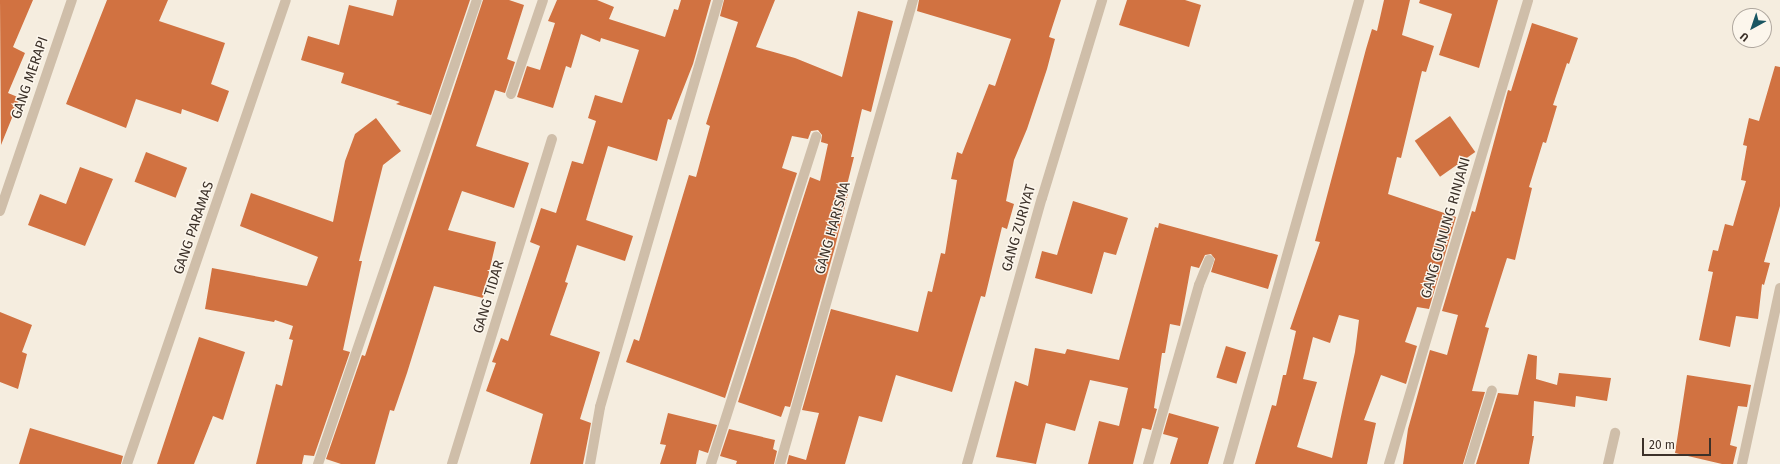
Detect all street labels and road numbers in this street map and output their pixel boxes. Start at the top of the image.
street label: GANG MERAPI [8,35,52,121]
street label: GANG GUNUNG RINJANI [1418,155,1474,301]
street label: GANG PARAMAS [170,179,218,277]
street label: GANG HARISMA [812,180,854,276]
street label: GANG ZURIYAT [999,183,1039,273]
street label: GANG TIDAR [470,258,508,336]

